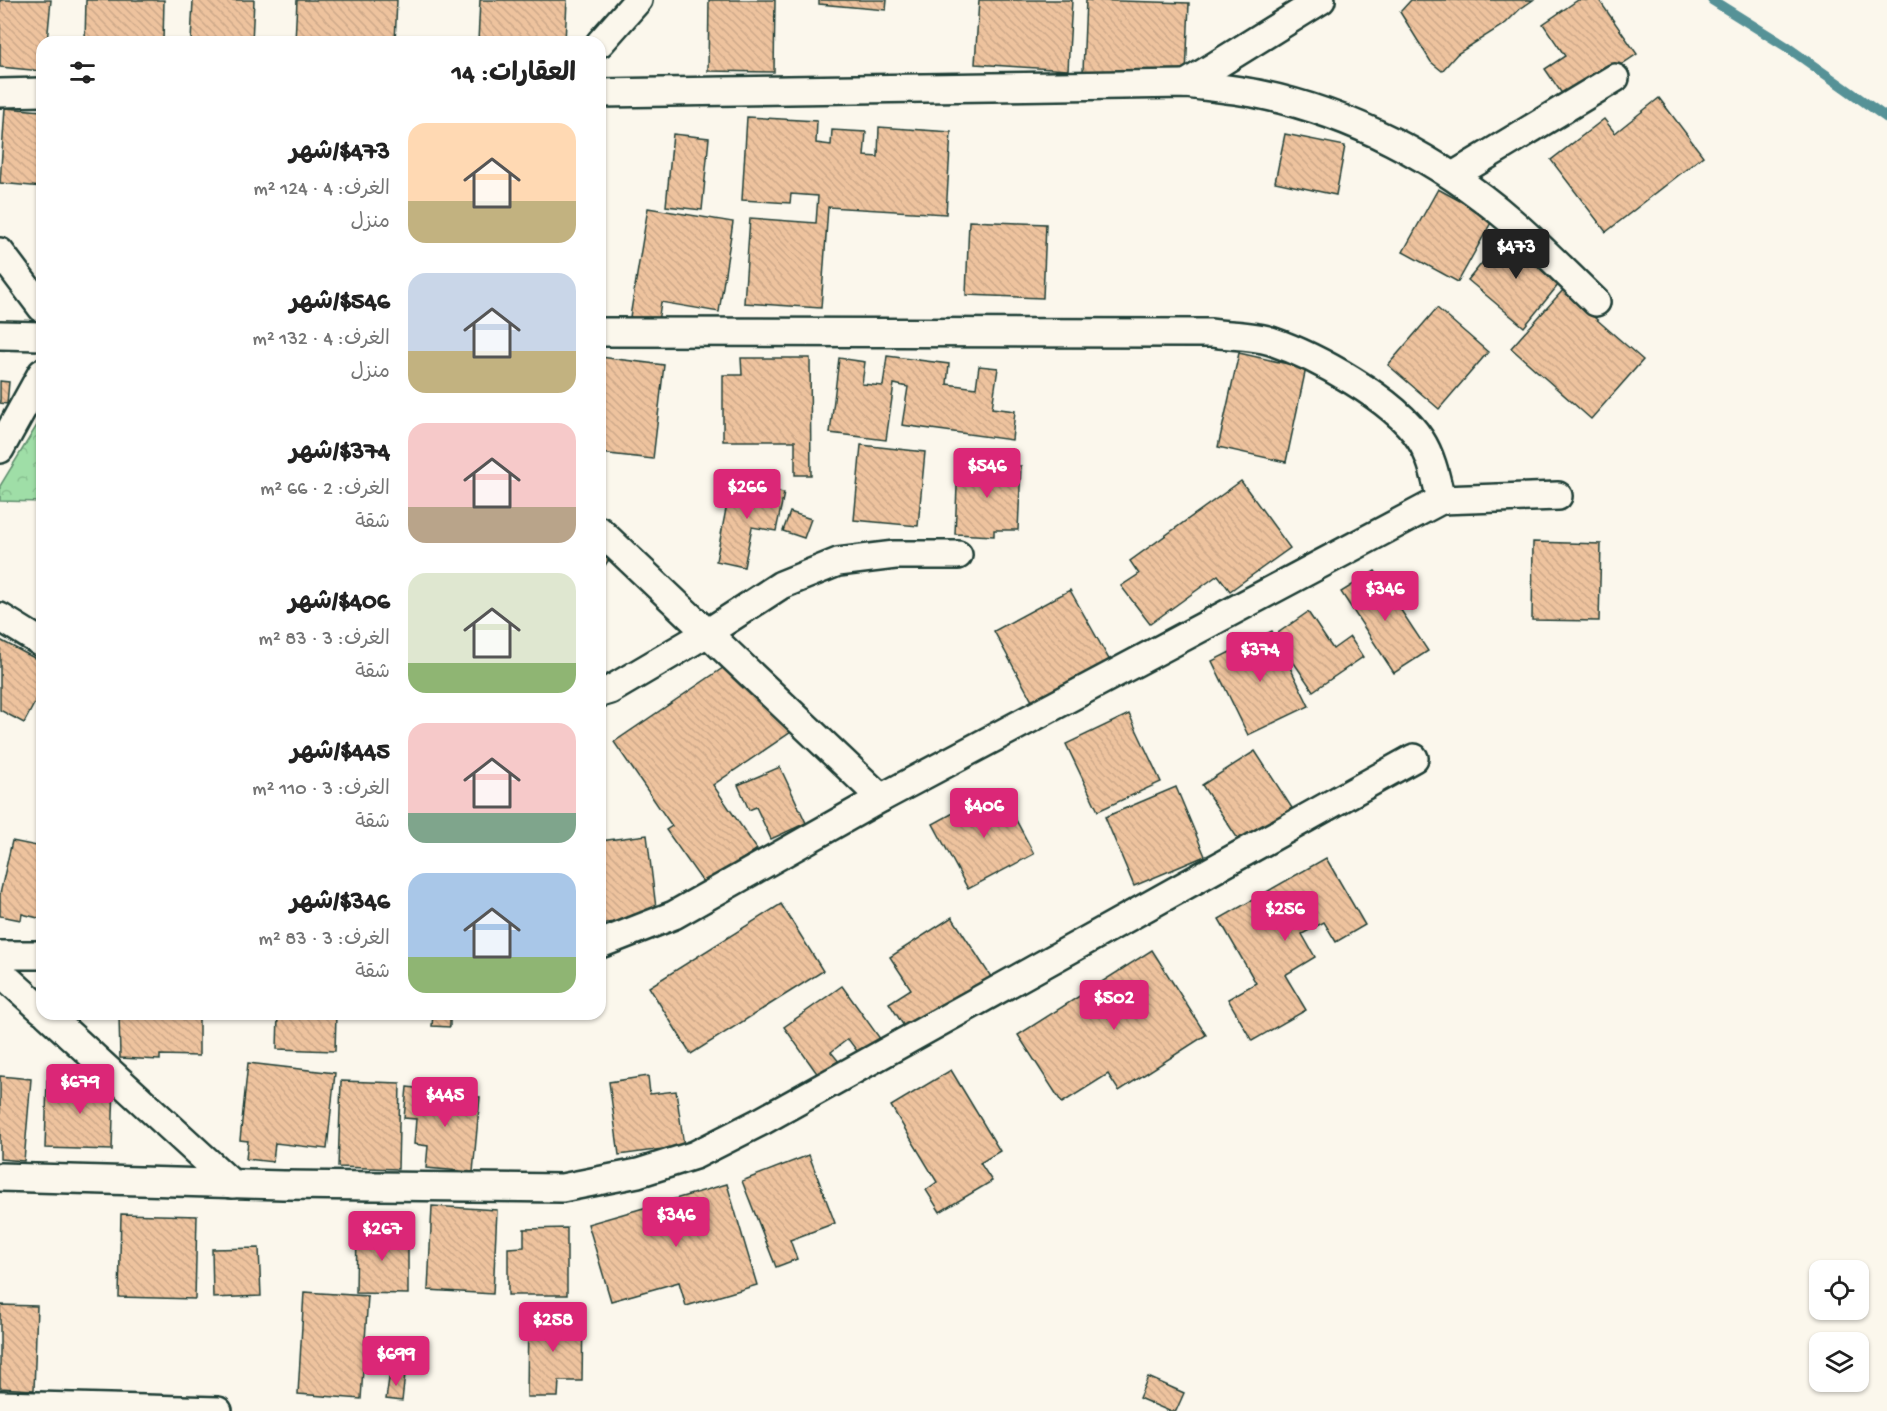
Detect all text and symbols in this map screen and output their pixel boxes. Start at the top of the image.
icon: filters [66,56,99,89]
text: العقارات: 14 [452,60,576,91]
text: $473/شهر [290,138,390,169]
icon: home [456,147,528,219]
text: الغرف: 4 · 124 m² [253,179,390,202]
text: منزل [351,212,390,235]
pin: $473 [1480,229,1552,280]
text: $473 [1496,237,1536,260]
text: $546/شهر [290,288,390,319]
icon: home [456,297,528,369]
text: الغرف: 4 · 132 m² [252,329,390,352]
text: منزل [351,362,390,385]
text: $374/شهر [290,438,390,469]
icon: home [456,447,528,519]
pin: $546 [951,448,1023,499]
text: $546 [967,456,1007,479]
pin: $266 [711,469,783,520]
text: $266 [727,477,767,500]
text: الغرف: 2 · 66 m² [260,479,390,502]
text: شقة [355,512,390,535]
pin: $346 [1349,571,1421,622]
text: $346 [1366,579,1404,602]
text: $406/شهر [289,588,390,619]
icon: home [456,597,528,669]
text: الغرف: 3 · 83 m² [258,629,390,652]
pin: $374 [1224,632,1296,683]
text: $374 [1240,640,1280,663]
text: شقة [355,662,390,685]
text: $445/شهر [291,738,390,769]
icon: home [456,747,528,819]
text: الغرف: 3 · 110 m² [252,779,390,802]
pin: $406 [948,788,1020,839]
text: $406 [964,796,1004,819]
text: شقة [355,812,390,835]
text: $346/شهر [290,888,390,919]
pin: $256 [1249,891,1321,942]
icon: home [456,897,528,969]
text: $256 [1265,899,1305,922]
text: الغرف: 3 · 83 m² [258,929,390,952]
text: شقة [355,962,390,985]
pin: $502 [1078,980,1150,1031]
text: $502 [1094,988,1134,1011]
pin: $679 [44,1064,116,1115]
text: $679 [60,1072,100,1095]
pin: $445 [409,1077,481,1128]
text: $445 [426,1085,464,1108]
pin: $346 [640,1197,712,1248]
text: $346 [657,1205,695,1228]
pin: $267 [346,1211,418,1262]
text: $267 [362,1219,402,1242]
map controls [1809,1260,1869,1392]
button: locate [1809,1260,1869,1320]
pin: $258 [517,1302,589,1353]
text: $258 [533,1310,573,1333]
button: layers [1809,1332,1869,1392]
pin: $699 [360,1336,432,1387]
text: $699 [376,1344,416,1367]

